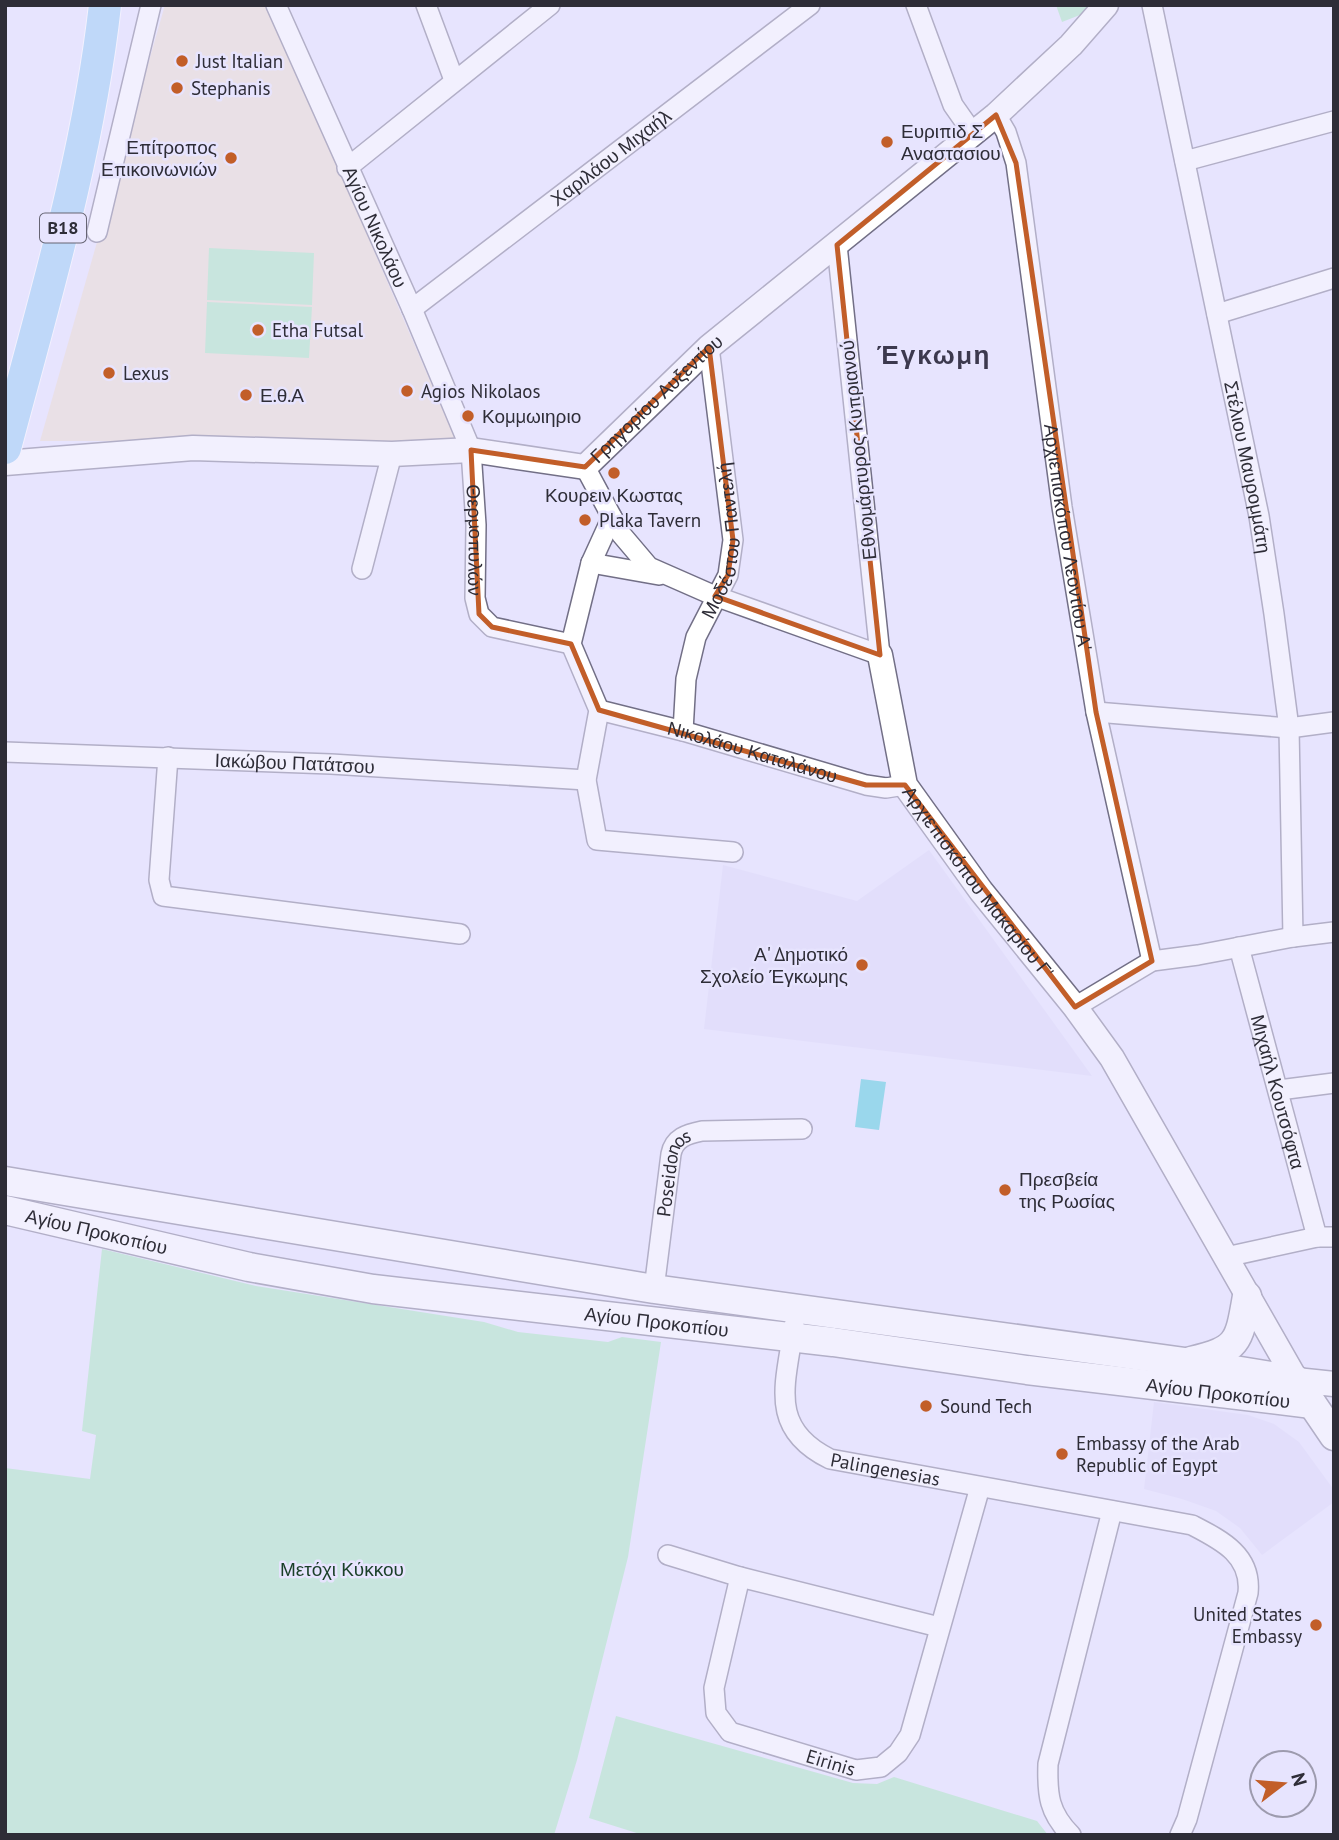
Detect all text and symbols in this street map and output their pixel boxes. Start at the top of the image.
place label: Just Italian [195,49,283,73]
marker: Just Italian [174,53,190,69]
place label: Stephanis [191,76,271,100]
marker: Stephanis [169,80,185,96]
street label: Χαριλάου Μιχαήλ [546,103,676,211]
place label: Ευριπιδ Σ Αναστασιου [901,119,1001,165]
marker: Ευριπιδ Σ Αναστασιου [879,134,895,150]
place label: Επίτροπος Επικοινωνιών [101,135,217,181]
marker: Επίτροπος Επικοινωνιών [223,150,239,166]
street label: Αγίου Νικολάου [338,162,413,291]
road number: B18 [40,213,86,242]
place label: Etha Futsal [272,318,363,342]
marker: Etha Futsal [250,322,266,338]
street label: Γρηγορίου Αυξεντίου [585,329,727,468]
district label: Έγκωμη [877,338,991,371]
street label: Εθνομάρτυρος Κυπριανού [835,339,881,561]
place label: Lexus [123,361,169,385]
marker: Lexus [101,365,117,381]
place label: Agios Nikolaos [421,379,541,403]
street label: Στέλιου Μαυρομμάτη [1219,379,1277,555]
place label: Ε.θ.Α [260,383,304,407]
marker: Agios Nikolaos [399,383,415,399]
marker: Ε.θ.Α [238,387,254,403]
place label: Κομμωιηριο [482,404,581,428]
marker: Κομμωιηριο [460,408,476,424]
street label: Αρχιεπισκόπου Λεοντίου Α' [1039,422,1098,652]
street label: Μοδέστου Παντελή [696,461,745,623]
marker: Κουρειν Κωστας [606,465,622,481]
street label: Θερμοπυλών [461,483,488,596]
place label: Κουρειν Κωστας [545,483,683,507]
place label: Plaka Tavern [599,508,701,532]
marker: Plaka Tavern [577,512,593,528]
street label: Νικολάου Καταλάνου [665,716,840,788]
street label: Ιακώβου Πατάτσου [214,748,376,779]
street label: Αρχιεπισκόπου Μακαρίου Γ' [897,781,1059,983]
place label: Α' Δημοτικό Σχολείο Έγκωμης [700,942,848,988]
marker: Α' Δημοτικό Σχολείο Έγκωμης [854,957,870,973]
street label: Μιχαήλ Κουτσόφτα [1246,1012,1310,1172]
street label: Poseidonos [651,1123,694,1218]
place label: Πρεσβεία της Ρωσίας [1019,1167,1115,1213]
marker: Πρεσβεία της Ρωσίας [997,1182,1013,1198]
street label: Αγίου Προκοπίου [23,1203,170,1260]
street label: Αγίου Προκοπίου [583,1301,730,1342]
street label: Αγίου Προκοπίου [1145,1372,1291,1413]
place label: Sound Tech [940,1394,1032,1418]
marker: Sound Tech [918,1398,934,1414]
place label: Embassy of the Arab Republic of Egypt [1076,1431,1240,1477]
marker: Embassy of the Arab Republic of Egypt [1054,1446,1070,1462]
street label: Palingenesias [829,1447,942,1491]
park label: Μετόχι Κύκκου [280,1557,404,1581]
place label: United States Embassy [1193,1602,1302,1648]
marker: United States Embassy [1308,1617,1324,1633]
street label: Eirinis [803,1744,858,1781]
north arrow [1248,1749,1318,1819]
text: N [1286,1770,1313,1789]

